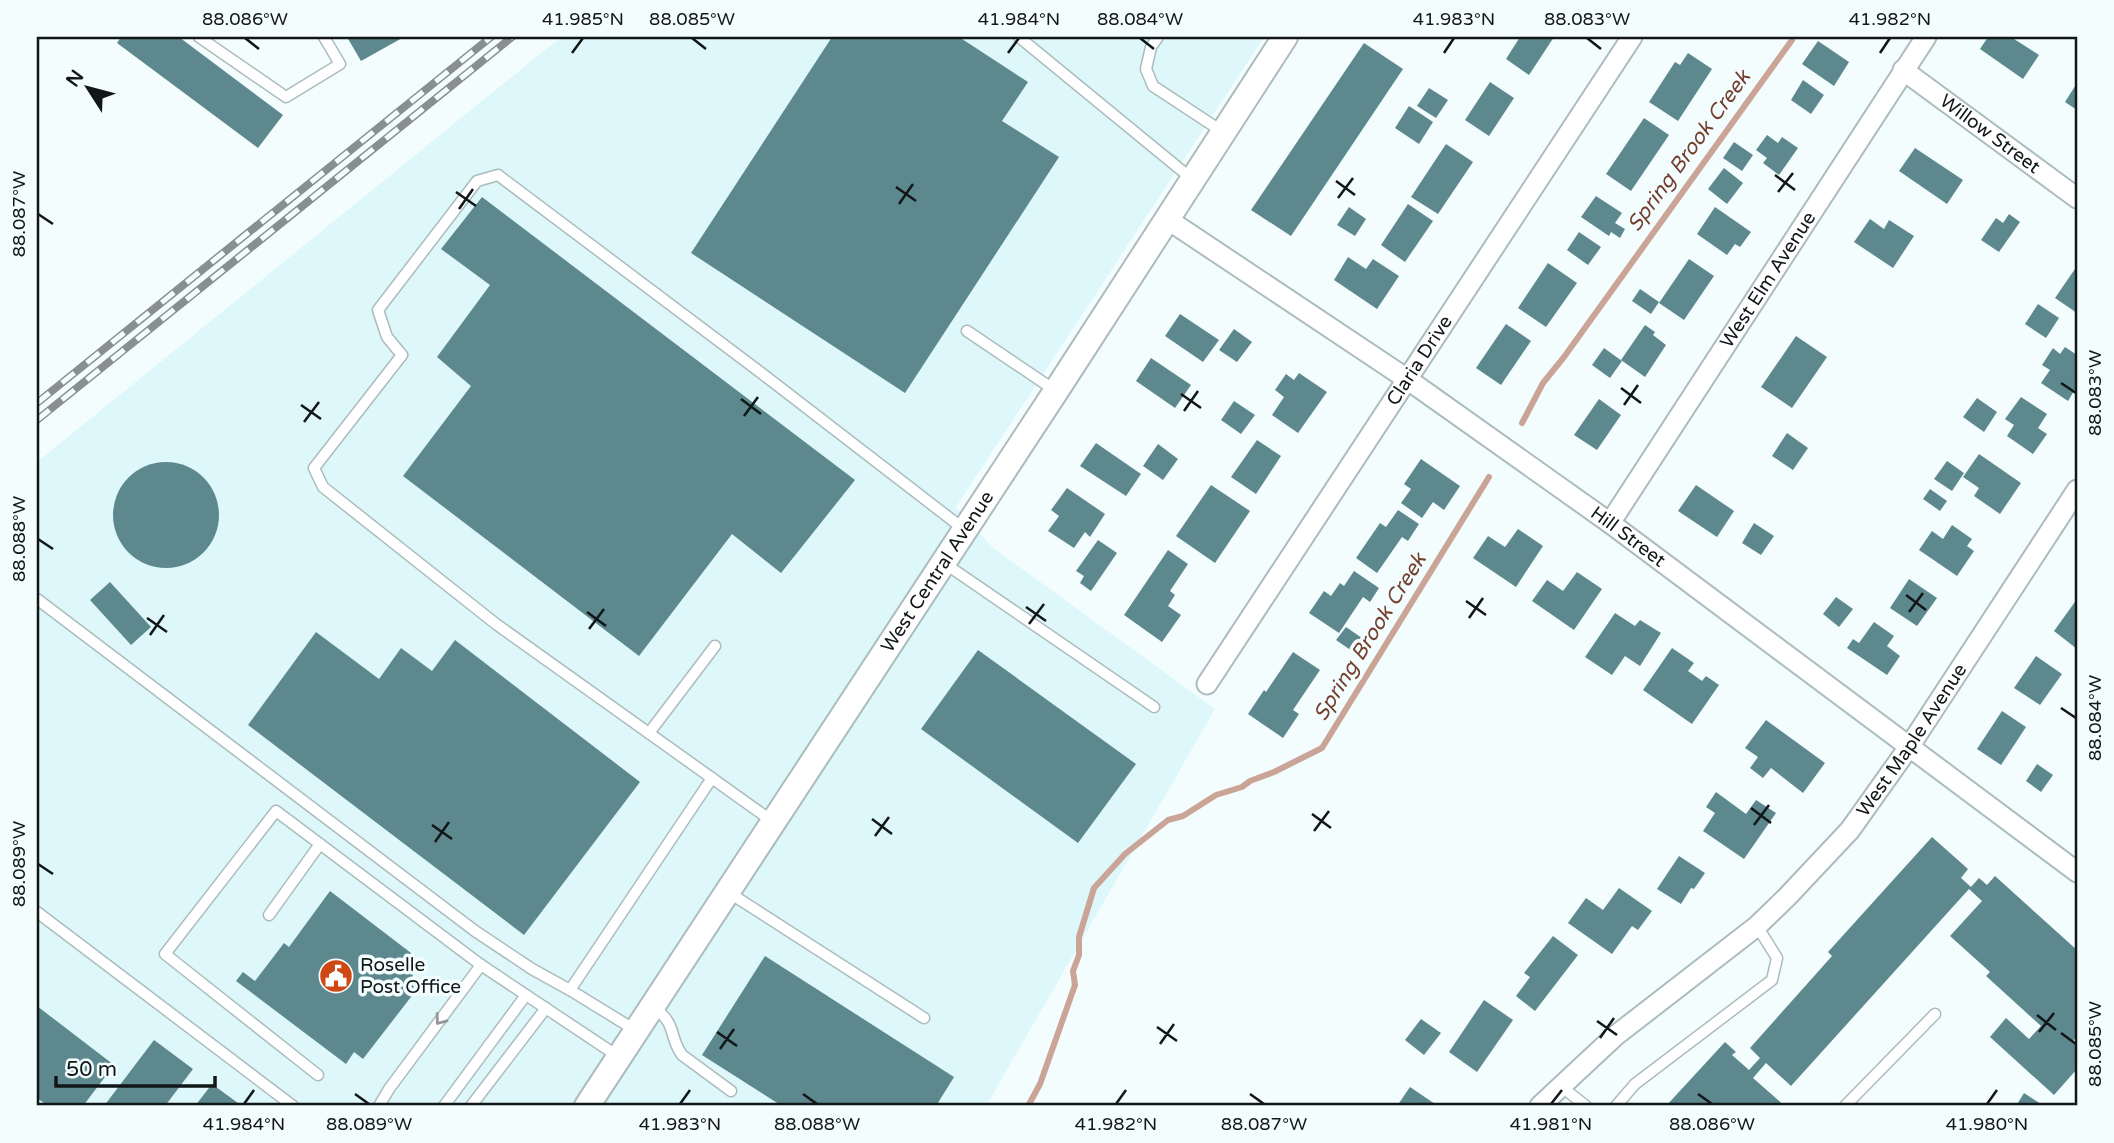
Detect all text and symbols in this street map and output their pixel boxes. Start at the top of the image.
text: 88.086°W [202,8,288,30]
text: 41.985°N [542,8,624,30]
text: 88.085°W [649,8,735,30]
text: 41.984°N [978,8,1060,30]
text: 88.084°W [1097,8,1183,30]
text: 41.983°N [1413,8,1495,30]
text: 88.083°W [1544,8,1630,30]
text: 41.982°N [1849,8,1931,30]
north arrow [52,52,122,122]
water label: Spring Brook Creek [1622,64,1757,236]
text: N [62,66,88,91]
street label: Willow Street [1936,90,2044,178]
text: 88.087°W [8,171,30,257]
street label: West Elm Avenue [1716,208,1820,352]
street label: Claria Drive [1382,311,1457,410]
text: 88.083°W [2084,350,2106,436]
street label: West Central Avenue [877,487,998,656]
text: 88.088°W [8,496,30,582]
street label: Hill Street [1586,502,1670,572]
water label: Spring Brook Creek [1308,547,1432,725]
street label: West Maple Avenue [1852,660,1971,821]
text: 88.084°W [2084,675,2106,761]
text: 88.089°W [8,821,30,907]
place label: Roselle Post Office [360,954,461,998]
public building icon: Roselle Post Office [317,957,355,995]
text: 88.085°W [2084,1001,2106,1087]
one-way arrow [436,1012,449,1024]
scale bar [56,1045,215,1089]
text: 50 m [66,1057,117,1082]
text: 41.984°N [203,1113,285,1135]
text: 88.089°W [326,1113,412,1135]
text: 41.983°N [639,1113,721,1135]
text: 88.088°W [774,1113,860,1135]
text: 41.982°N [1075,1113,1157,1135]
text: 88.087°W [1221,1113,1307,1135]
text: 41.981°N [1510,1113,1592,1135]
text: 88.086°W [1669,1113,1755,1135]
text: 41.980°N [1946,1113,2028,1135]

